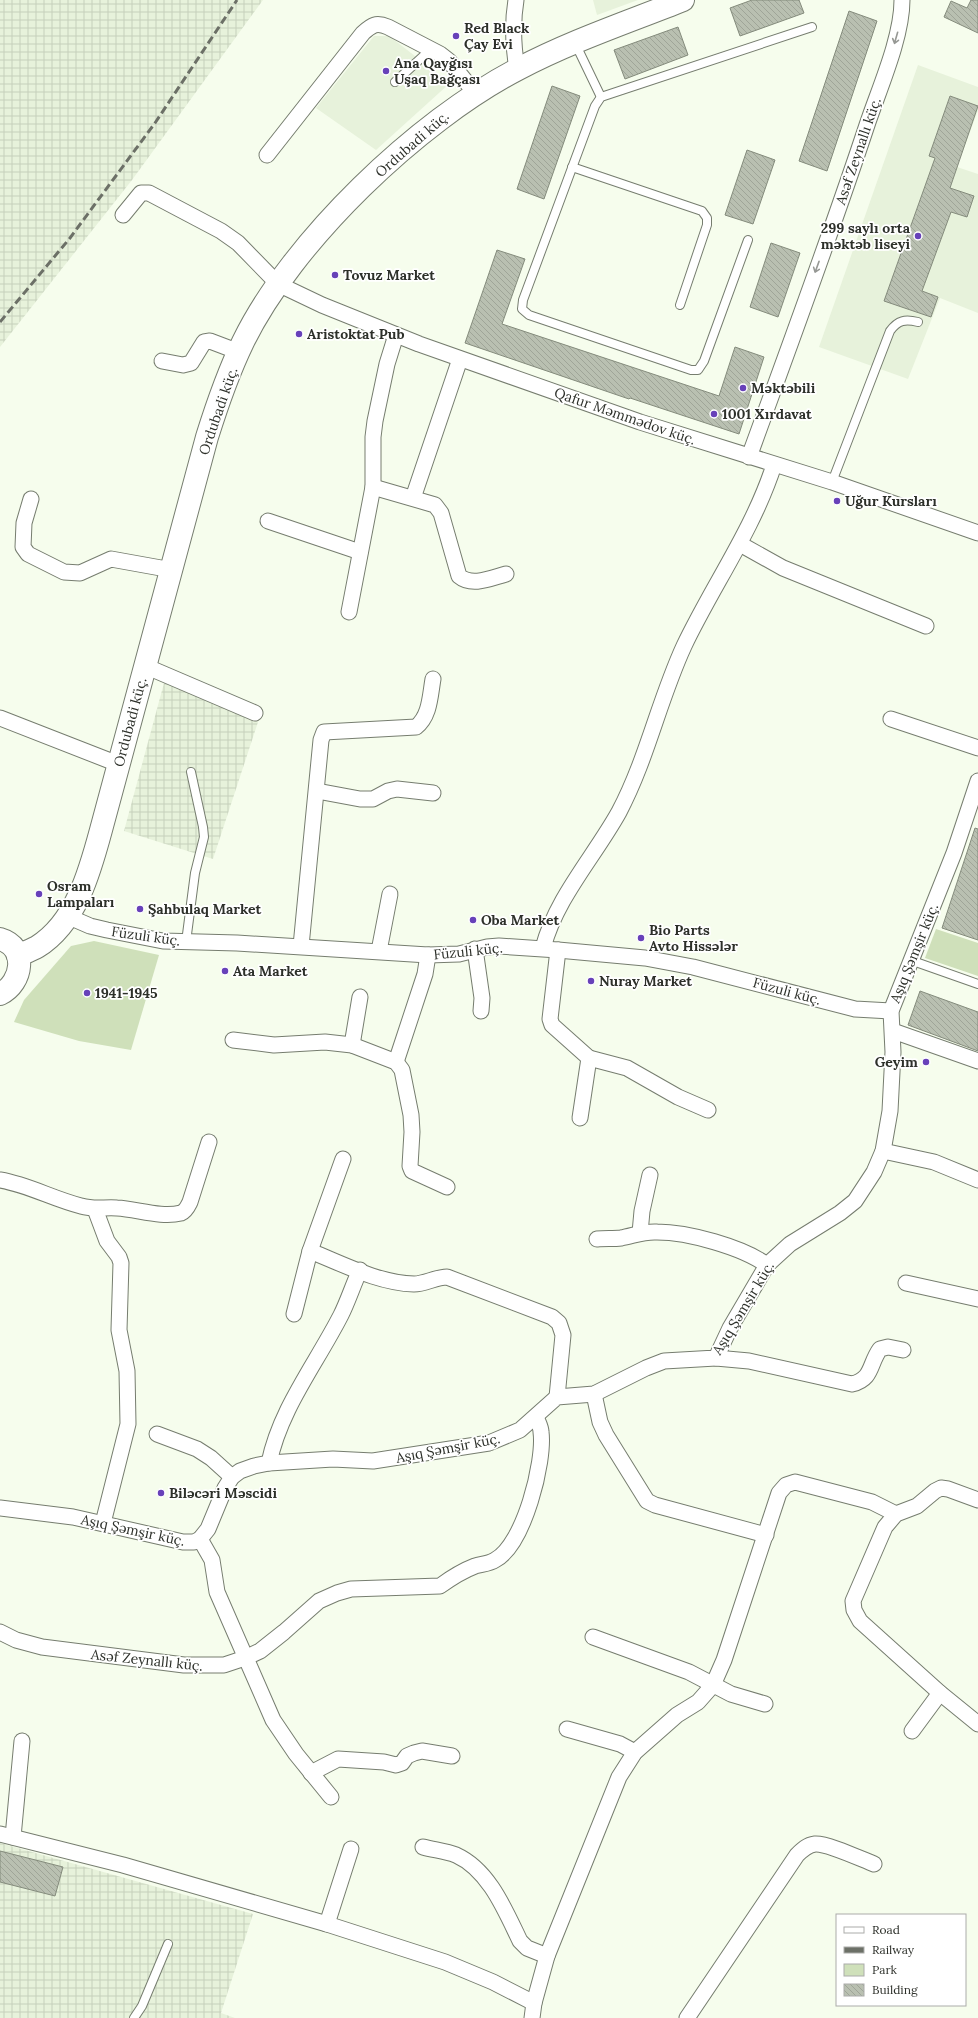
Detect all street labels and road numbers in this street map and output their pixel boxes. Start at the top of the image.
street label: Asəf Zeynallı küç. [831,95,885,208]
street label: Ordubadi küç. [371,107,453,181]
street label: Ordubadi küç. [195,365,241,457]
street label: Qafur Məmmədov küç. [552,383,698,449]
street label: Ordubadi küç. [109,675,151,769]
street label: Aşıq Şəmşir küç. [885,901,942,1006]
street label: Füzuli küç. [110,922,182,950]
street label: Füzuli küç. [432,938,504,964]
street label: Füzuli küç. [751,973,823,1009]
street label: Aşıq Şəmşir küç. [707,1258,778,1359]
street label: Aşıq Şəmşir küç. [393,1429,502,1467]
street label: Aşıq Şəmşir küç. [78,1510,187,1550]
street label: Asəf Zeynallı küç. [89,1645,204,1675]

